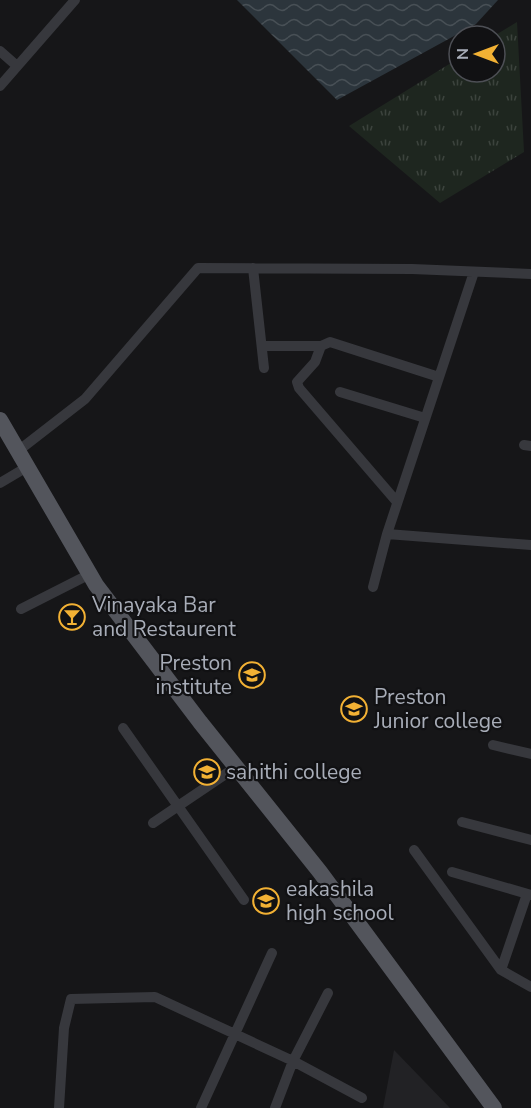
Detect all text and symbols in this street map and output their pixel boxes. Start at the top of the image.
north arrow [447,24,507,84]
text: N [452,48,474,60]
place label: Vinayaka Bar and Restaurent [91,591,236,643]
bar icon: Vinayaka Bar and Restaurent [57,602,87,632]
place label: Preston institute [155,649,232,701]
school or university icon: Preston institute [237,660,267,690]
place label: Preston Junior college [373,683,502,735]
school or university icon: Preston Junior college [339,694,369,724]
school or university icon: sahithi college [192,757,222,787]
place label: sahithi college [226,758,362,786]
place label: eakashila high school [286,875,395,927]
school or university icon: eakashila high school [251,886,281,916]

